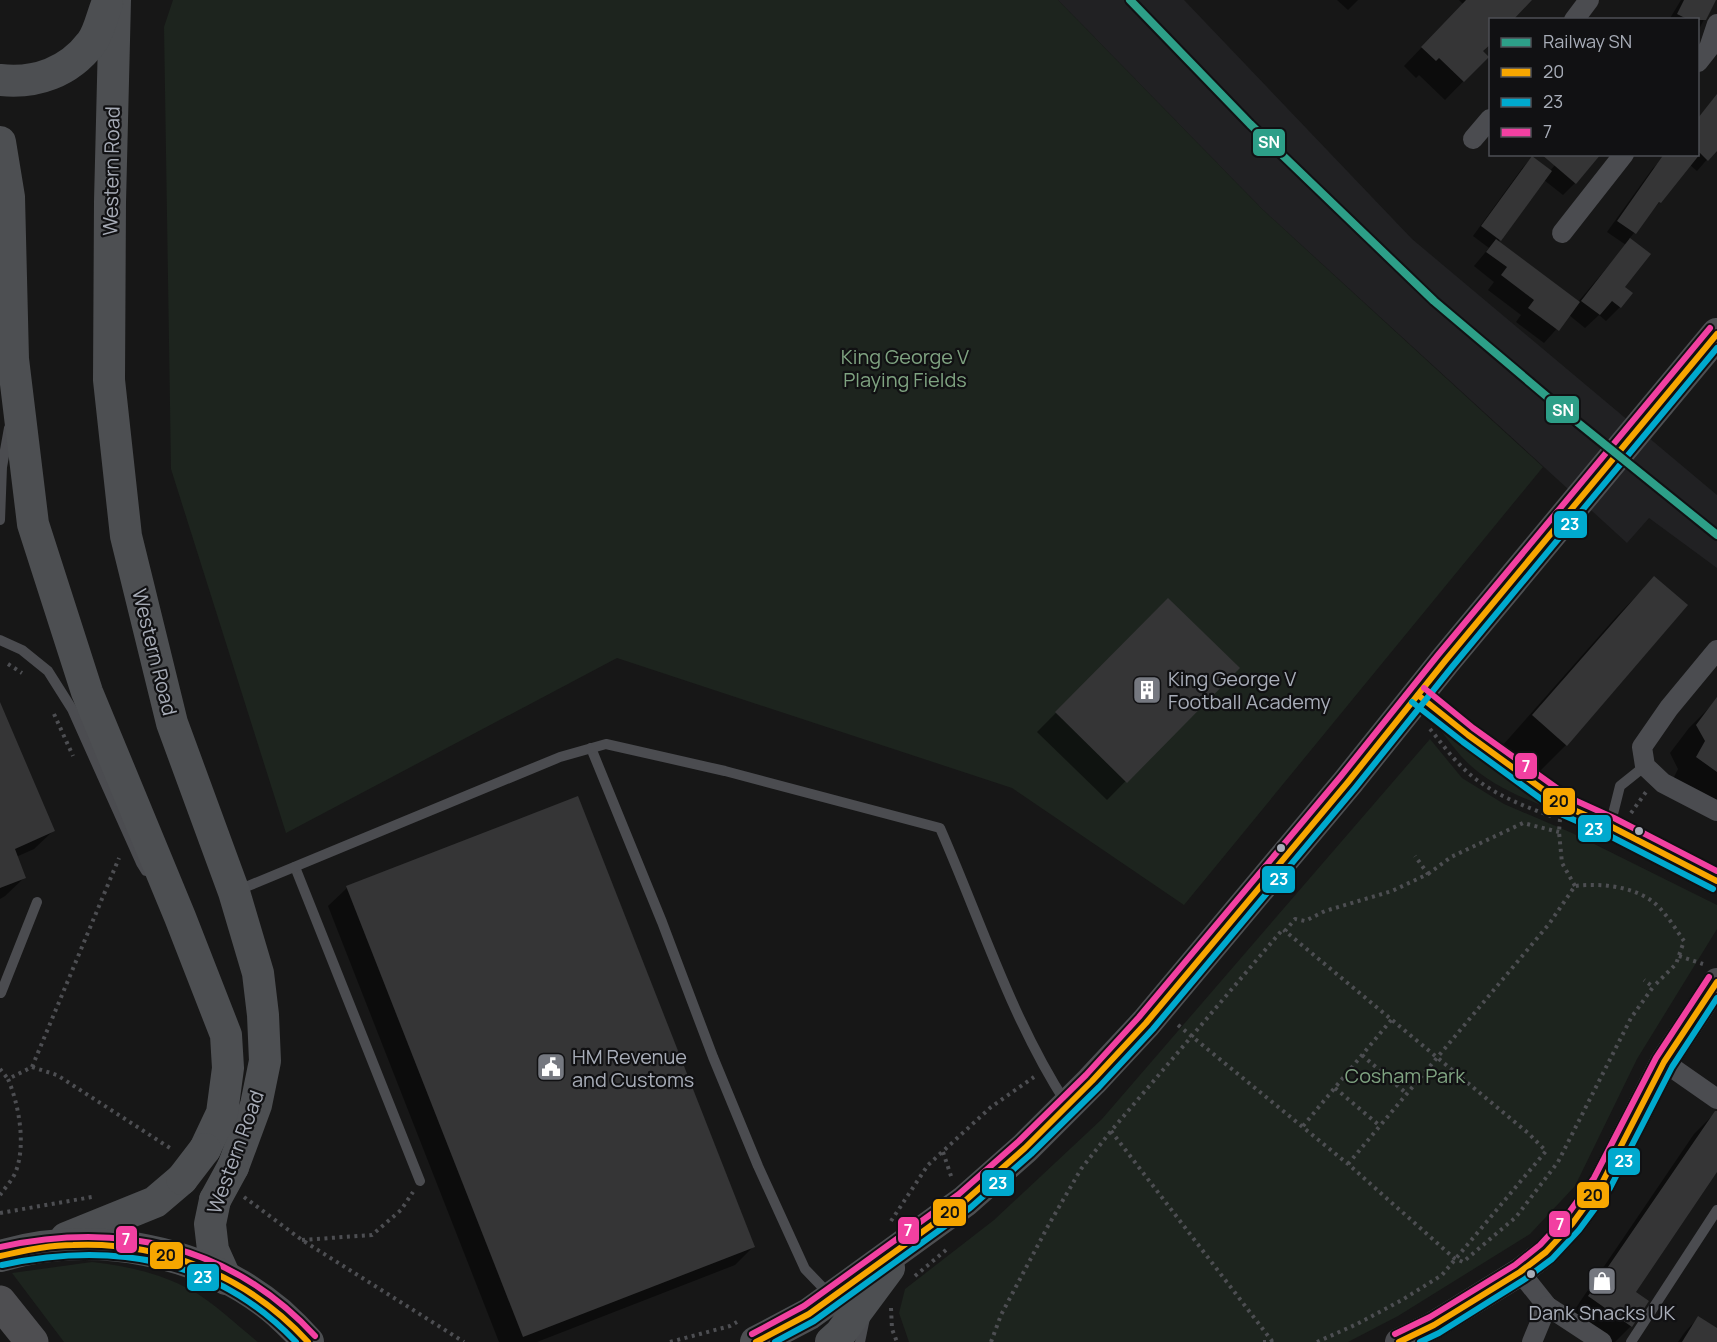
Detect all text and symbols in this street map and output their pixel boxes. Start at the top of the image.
legend [1489,18,1699,156]
text: Railway SN [1543,29,1632,53]
text: 20 [1543,59,1564,83]
text: 23 [1543,89,1563,113]
street label: Western Road [96,106,126,236]
text: 7 [1543,119,1552,143]
line badge: SN [1252,128,1286,157]
text: SN [1258,131,1280,153]
park label: King George V Playing Fields [841,343,969,393]
line badge: SN [1545,395,1580,424]
text: SN [1552,399,1574,421]
line badge: 23 [1553,510,1588,539]
text: 23 [1561,513,1579,535]
street label: Western Road [126,586,184,718]
place label: King George V Football Academy [1168,665,1331,715]
building icon: King George V Football Academy [1131,674,1163,706]
line badge: 7 [1514,752,1538,780]
text: 7 [1522,755,1530,777]
line badge: 20 [1542,787,1576,816]
text: 20 [1549,790,1569,812]
line badge: 23 [1577,814,1612,843]
text: 23 [1585,818,1603,840]
unlabelled marker [1633,825,1645,837]
unlabelled marker [1275,842,1287,854]
line badge: 23 [1261,865,1296,894]
text: 23 [1270,868,1288,890]
place label: HM Revenue and Customs [572,1043,694,1093]
public building icon: HM Revenue and Customs [535,1051,567,1083]
park label: Cosham Park [1345,1062,1466,1089]
street label: Western Road [200,1087,270,1217]
line badge: 23 [1607,1147,1641,1176]
text: 23 [1615,1150,1633,1172]
line badge: 23 [981,1169,1015,1197]
text: 23 [989,1172,1007,1194]
line badge: 20 [1576,1181,1610,1209]
text: 20 [1583,1184,1603,1206]
line badge: 20 [932,1198,967,1227]
text: 20 [940,1201,960,1223]
line badge: 7 [1548,1210,1571,1238]
text: 7 [1556,1213,1564,1235]
line badge: 7 [897,1216,920,1245]
text: 7 [904,1219,912,1241]
line badge: 7 [115,1225,138,1254]
text: 7 [122,1228,130,1250]
line badge: 20 [149,1241,184,1270]
text: 20 [156,1244,176,1266]
line badge: 23 [186,1263,220,1292]
shop icon: Dank Snacks UK [1586,1265,1618,1297]
text: 23 [194,1266,212,1288]
unlabelled marker [1525,1268,1537,1280]
place label: Dank Snacks UK [1529,1299,1676,1326]

